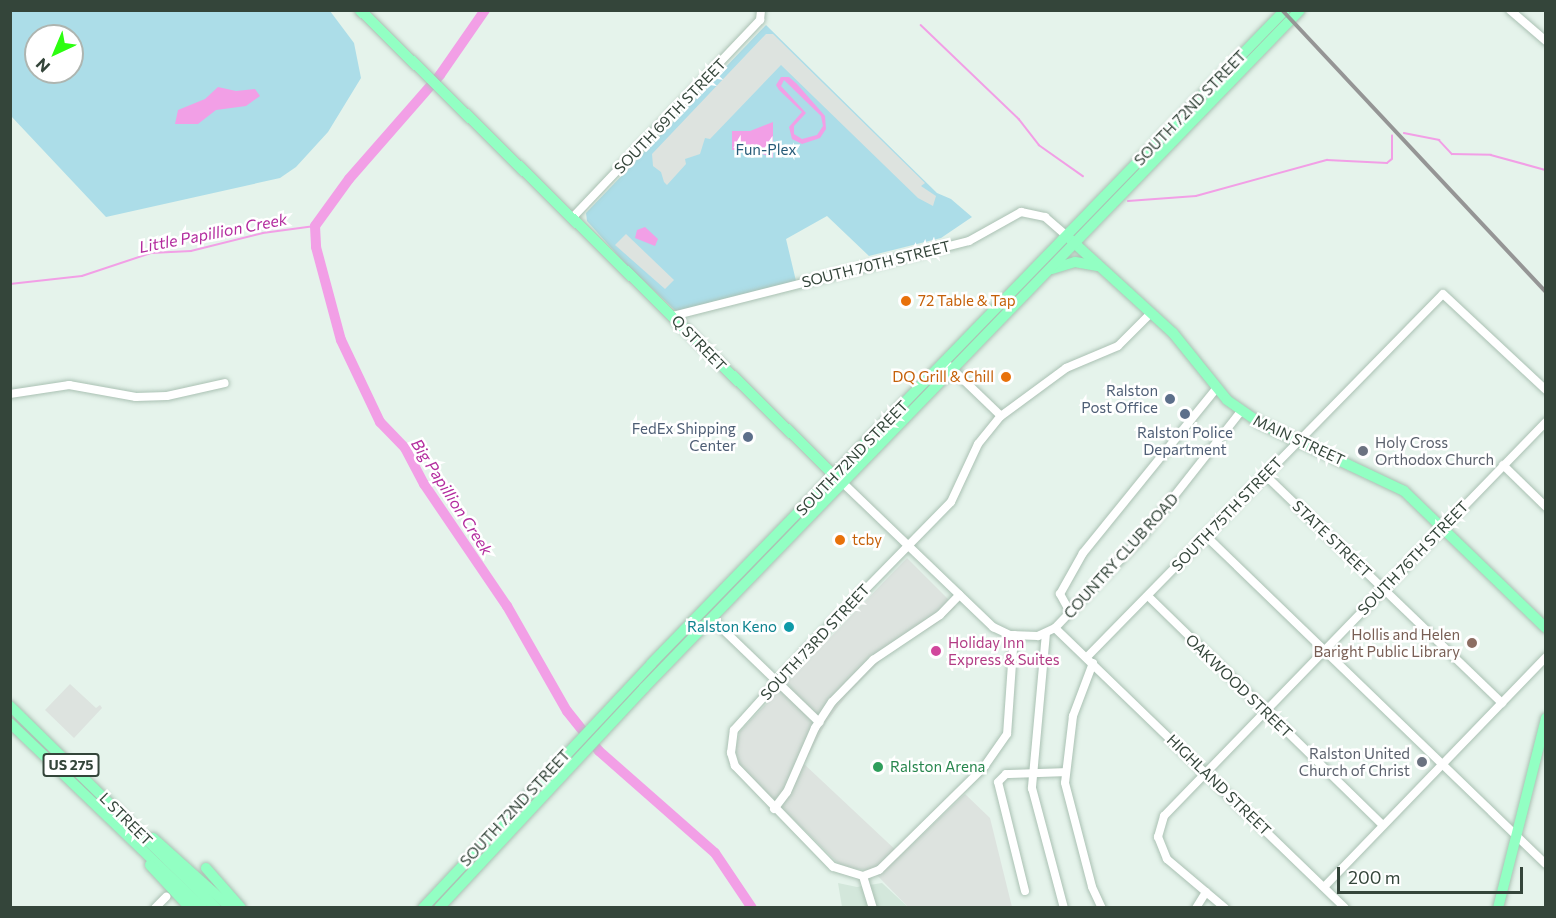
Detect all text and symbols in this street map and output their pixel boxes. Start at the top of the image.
north arrow [24,24,84,84]
street label: SOUTH 72ND STREET [1130,47,1250,169]
text: N [32,55,53,77]
street label: SOUTH 69TH STREET [610,55,730,177]
park label: Fun-Plex [736,141,796,159]
water label: Little Papillion Creek [137,209,289,257]
street label: SOUTH 70TH STREET [800,237,952,291]
place label: 72 Table & Tap [918,292,1016,310]
marker: 72 Table & Tap [899,294,913,308]
street label: Q STREET [668,311,730,375]
place label: DQ Grill & Chill [892,368,994,386]
marker: DQ Grill & Chill [999,370,1013,384]
place label: Ralston Post Office [1081,381,1158,416]
marker: Ralston Post Office [1163,392,1177,406]
street label: SOUTH 72ND STREET [792,397,912,519]
marker: Ralston Police Department [1178,407,1192,421]
street label: MAIN STREET [1250,411,1348,469]
place label: FedEx Shipping Center [632,419,736,454]
place label: Ralston Police Department [1137,423,1233,458]
marker: FedEx Shipping Center [741,430,755,444]
place label: Holy Cross Orthodox Church [1375,433,1494,468]
water label: Big Papillion Creek [407,435,497,559]
marker: Holy Cross Orthodox Church [1356,444,1370,458]
street label: SOUTH 75TH STREET [1168,453,1286,575]
street label: COUNTRY CLUB ROAD [1060,490,1182,622]
street label: STATE STREET [1289,497,1375,581]
street label: SOUTH 76TH STREET [1354,497,1472,619]
place label: tcby [852,531,882,549]
marker: tcby [833,533,847,547]
street label: SOUTH 73RD STREET [757,580,873,704]
place label: Ralston Keno [687,618,777,636]
marker: Ralston Keno [782,620,796,634]
place label: Hollis and Helen Baright Public Library [1314,625,1460,660]
street label: OAKWOOD STREET [1182,630,1296,742]
place label: Holiday Inn Express & Suites [948,633,1060,668]
marker: Hollis and Helen Baright Public Library [1465,636,1479,650]
marker: Holiday Inn Express & Suites [929,644,943,658]
street label: HIGHLAND STREET [1163,731,1275,839]
place label: Ralston United Church of Christ [1299,744,1410,779]
street label: SOUTH 72ND STREET [456,746,574,870]
road number: US 275 [42,754,100,776]
marker: Ralston United Church of Christ [1415,755,1429,769]
place label: Ralston Arena [890,758,985,776]
marker: Ralston Arena [871,760,885,774]
street label: L STREET [96,789,156,849]
scale bar [1340,855,1526,893]
text: 200 m [1348,866,1401,888]

